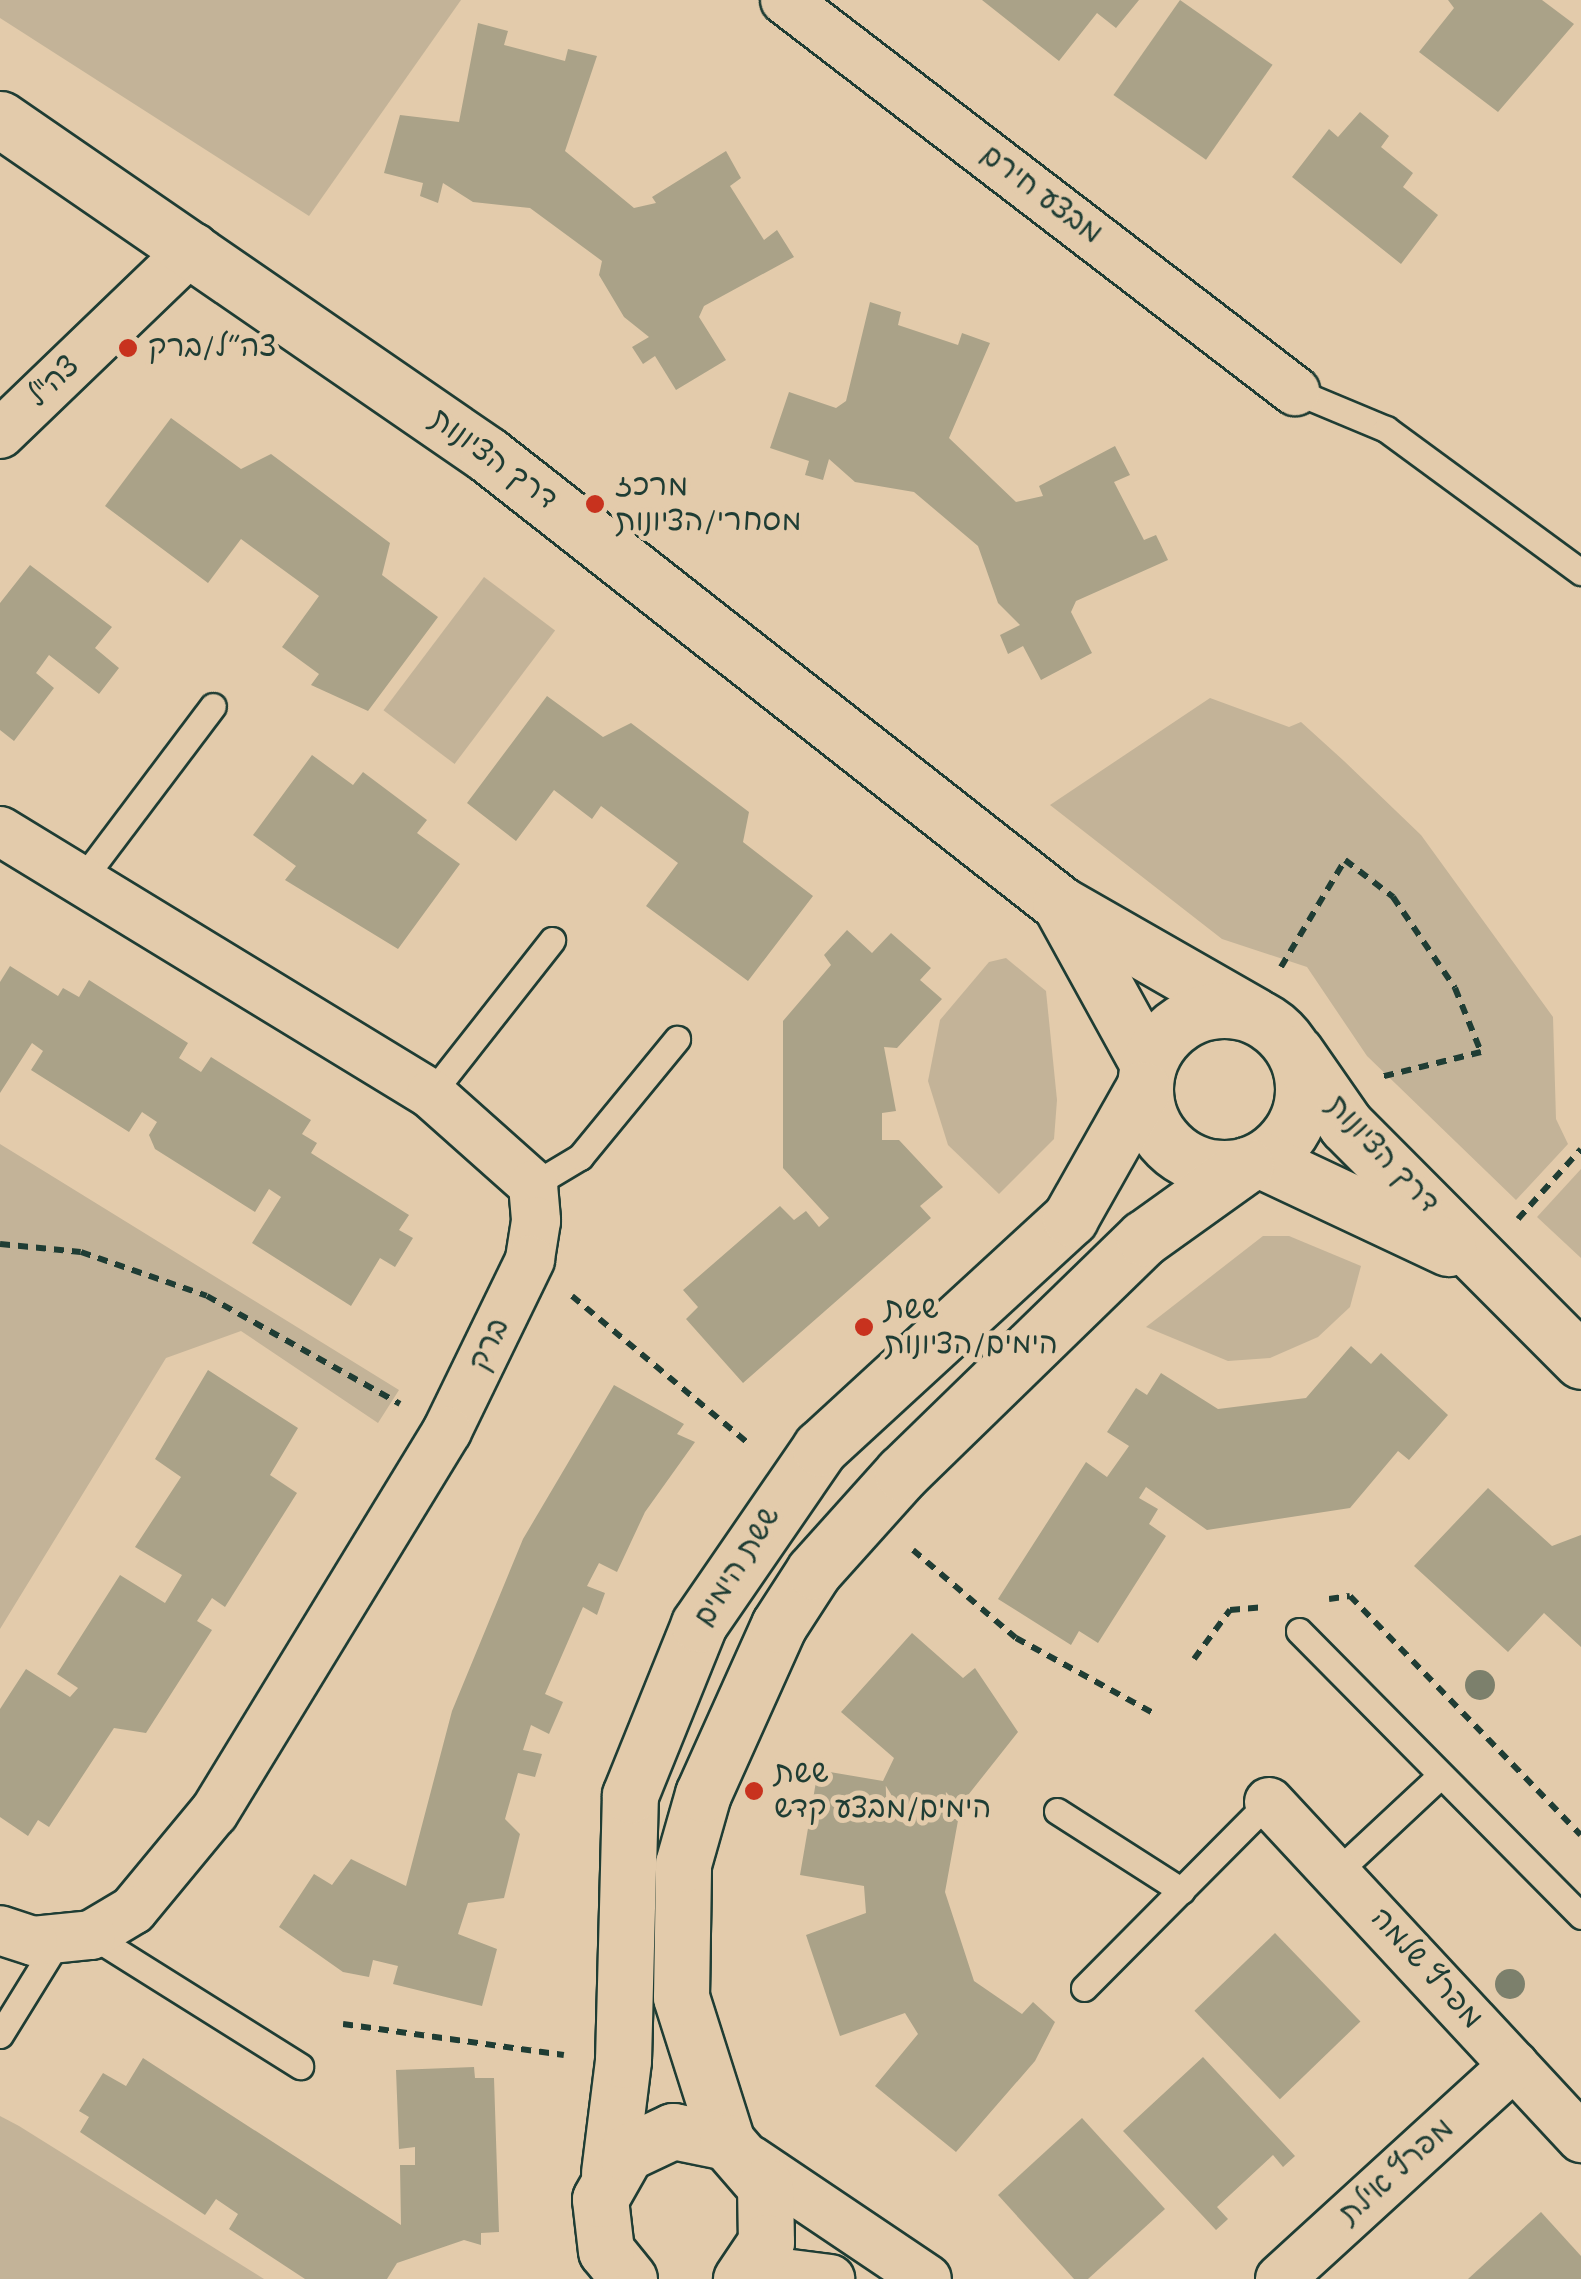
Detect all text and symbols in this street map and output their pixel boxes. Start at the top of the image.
street label: מבצע חירם [973,138,1109,252]
place label: צה״ל/ברק [148,330,276,366]
marker: צה״ל/ברק [117,337,139,359]
street label: צה"ל [21,349,87,415]
street label: דרך הציונות [422,402,564,518]
place label: מרכז מסחרי/הציונות [615,469,802,540]
marker: מרכז מסחרי/הציונות [584,493,606,515]
street label: דרך הציונות [1318,1088,1446,1222]
place label: ששת הימים/הציונות [884,1292,1058,1362]
street label: ברק [462,1313,518,1377]
marker: ששת הימים/הציונות [853,1316,875,1338]
street label: ששת הימים [687,1500,789,1634]
place label: ששת הימים/מבצע קדש [774,1756,991,1826]
marker: ששת הימים/מבצע קדש [743,1780,765,1802]
street label: מפרץ שלמה [1362,1901,1490,2037]
street label: מפרץ אילת [1332,2111,1462,2233]

